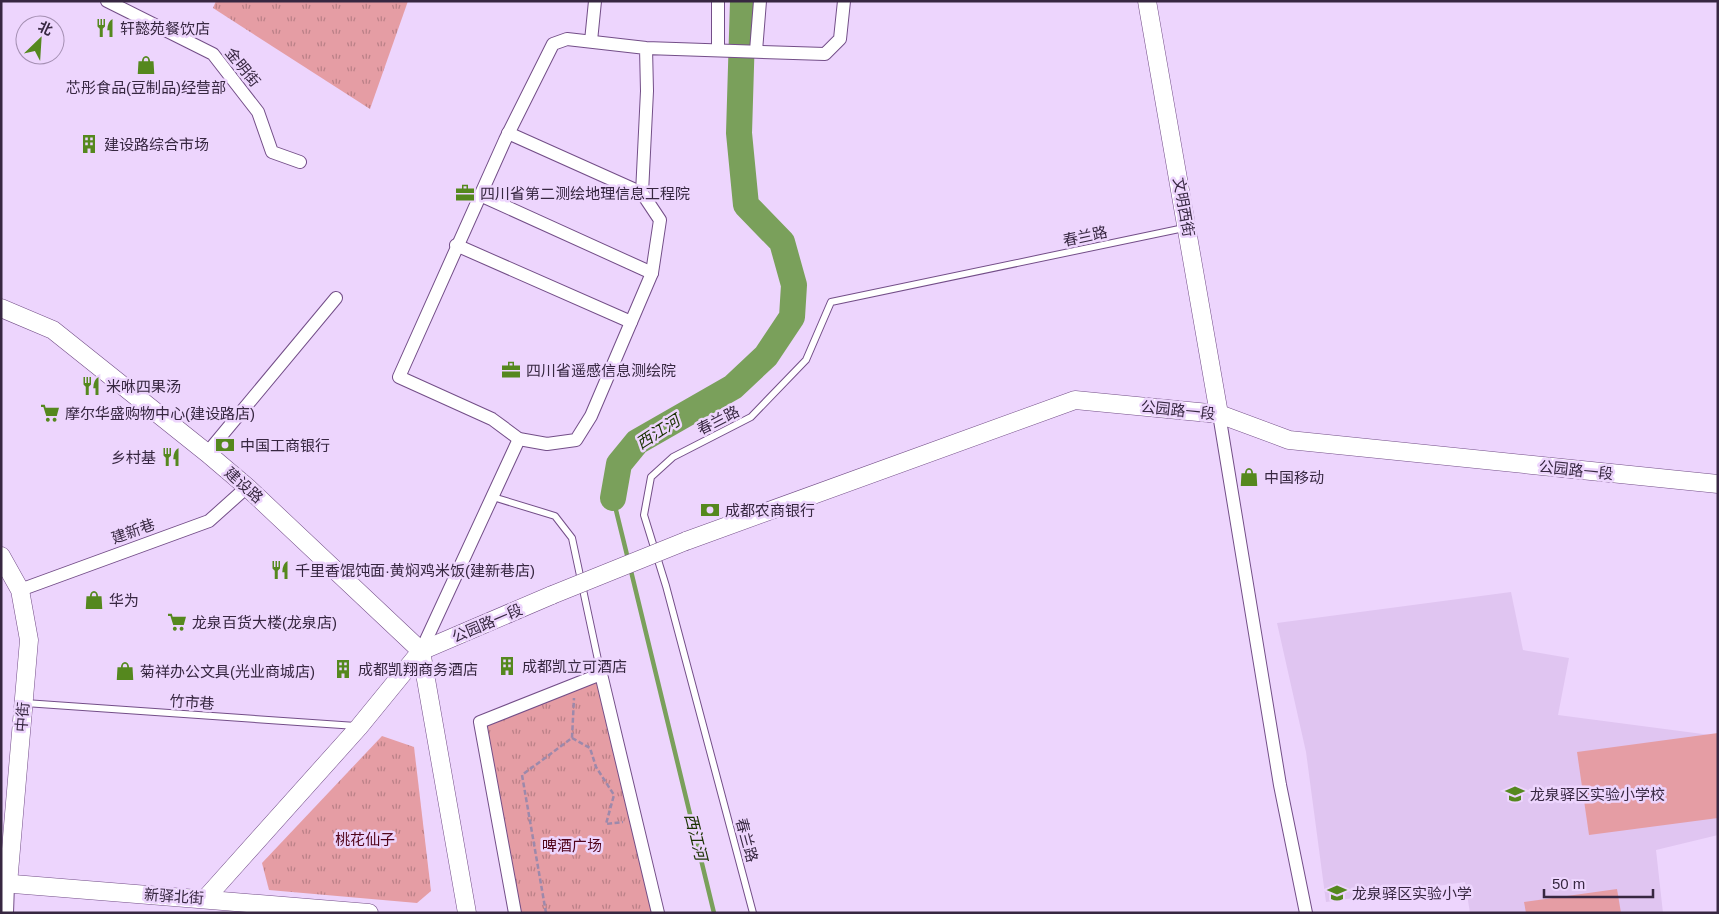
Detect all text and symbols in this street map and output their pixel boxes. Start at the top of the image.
north arrow [15,15,65,65]
restaurant icon: 轩懿苑餐饮店 [94,17,116,39]
text: 北 [36,18,55,38]
place label: 轩懿苑餐饮店 [120,20,210,37]
street label: 金明街 [222,44,264,90]
shop icon: 芯彤食品(豆制品)经营部 [135,54,157,76]
place label: 芯彤食品(豆制品)经营部 [66,79,226,96]
building icon: 建设路综合市场 [78,133,100,155]
place label: 建设路综合市场 [104,136,209,153]
street label: 文明西街 [1170,176,1198,238]
office icon: 四川省第二测绘地理信息工程院 [454,182,476,204]
place label: 四川省第二测绘地理信息工程院 [480,185,690,202]
street label: 春兰路 [1061,223,1109,249]
office icon: 四川省遥感信息测绘院 [500,359,522,381]
place label: 四川省遥感信息测绘院 [526,362,676,379]
restaurant icon: 米咻四果汤 [80,375,102,397]
place label: 米咻四果汤 [106,378,181,395]
street label: 公园路一段 [1140,398,1216,422]
supermarket icon: 摩尔华盛购物中心(建设路店) [39,402,61,424]
street label: 春兰路 [694,402,742,438]
place label: 摩尔华盛购物中心(建设路店) [65,405,255,422]
water label: 西江河 [633,410,685,452]
bank icon: 中国工商银行 [214,434,236,456]
place label: 中国工商银行 [240,437,330,454]
restaurant icon: 乡村基 [160,446,182,468]
place label: 乡村基 [111,449,156,466]
street label: 公园路一段 [1538,458,1614,482]
street label: 建设路 [222,464,266,506]
shop icon: 中国移动 [1238,466,1260,488]
place label: 中国移动 [1264,469,1324,486]
bank icon: 成都农商银行 [699,499,721,521]
place label: 成都农商银行 [725,502,815,519]
street label: 建新巷 [109,515,157,547]
restaurant icon: 千里香馄饨面·黄焖鸡米饭(建新巷店) [269,559,291,581]
place label: 千里香馄饨面·黄焖鸡米饭(建新巷店) [295,562,535,579]
shop icon: 华为 [83,589,105,611]
place label: 华为 [109,592,139,609]
street label: 公园路一段 [449,601,525,645]
supermarket icon: 龙泉百货大楼(龙泉店) [166,611,188,633]
place label: 龙泉百货大楼(龙泉店) [192,614,337,631]
building icon: 成都凯立可酒店 [496,655,518,677]
building icon: 成都凯翔商务酒店 [332,658,354,680]
place label: 成都凯立可酒店 [522,658,627,675]
shop icon: 菊祥办公文具(光业商城店) [114,660,136,682]
place label: 成都凯翔商务酒店 [358,661,478,678]
place label: 菊祥办公文具(光业商城店) [140,663,315,680]
street label: 竹市巷 [169,692,215,712]
street label: 中街 [12,701,32,733]
school or university icon: 龙泉驿区实验小学校 [1504,783,1526,805]
place label: 龙泉驿区实验小学校 [1530,786,1665,803]
water label: 西江河 [682,812,711,865]
street label: 春兰路 [733,816,761,864]
park label: 桃花仙子 [335,831,395,848]
park label: 啤酒广场 [542,837,602,854]
scale bar [1544,866,1653,898]
text: 50 m [1552,875,1585,892]
school or university icon: 龙泉驿区实验小学 [1326,882,1348,904]
street label: 新驿北街 [143,885,205,907]
place label: 龙泉驿区实验小学 [1352,885,1472,902]

